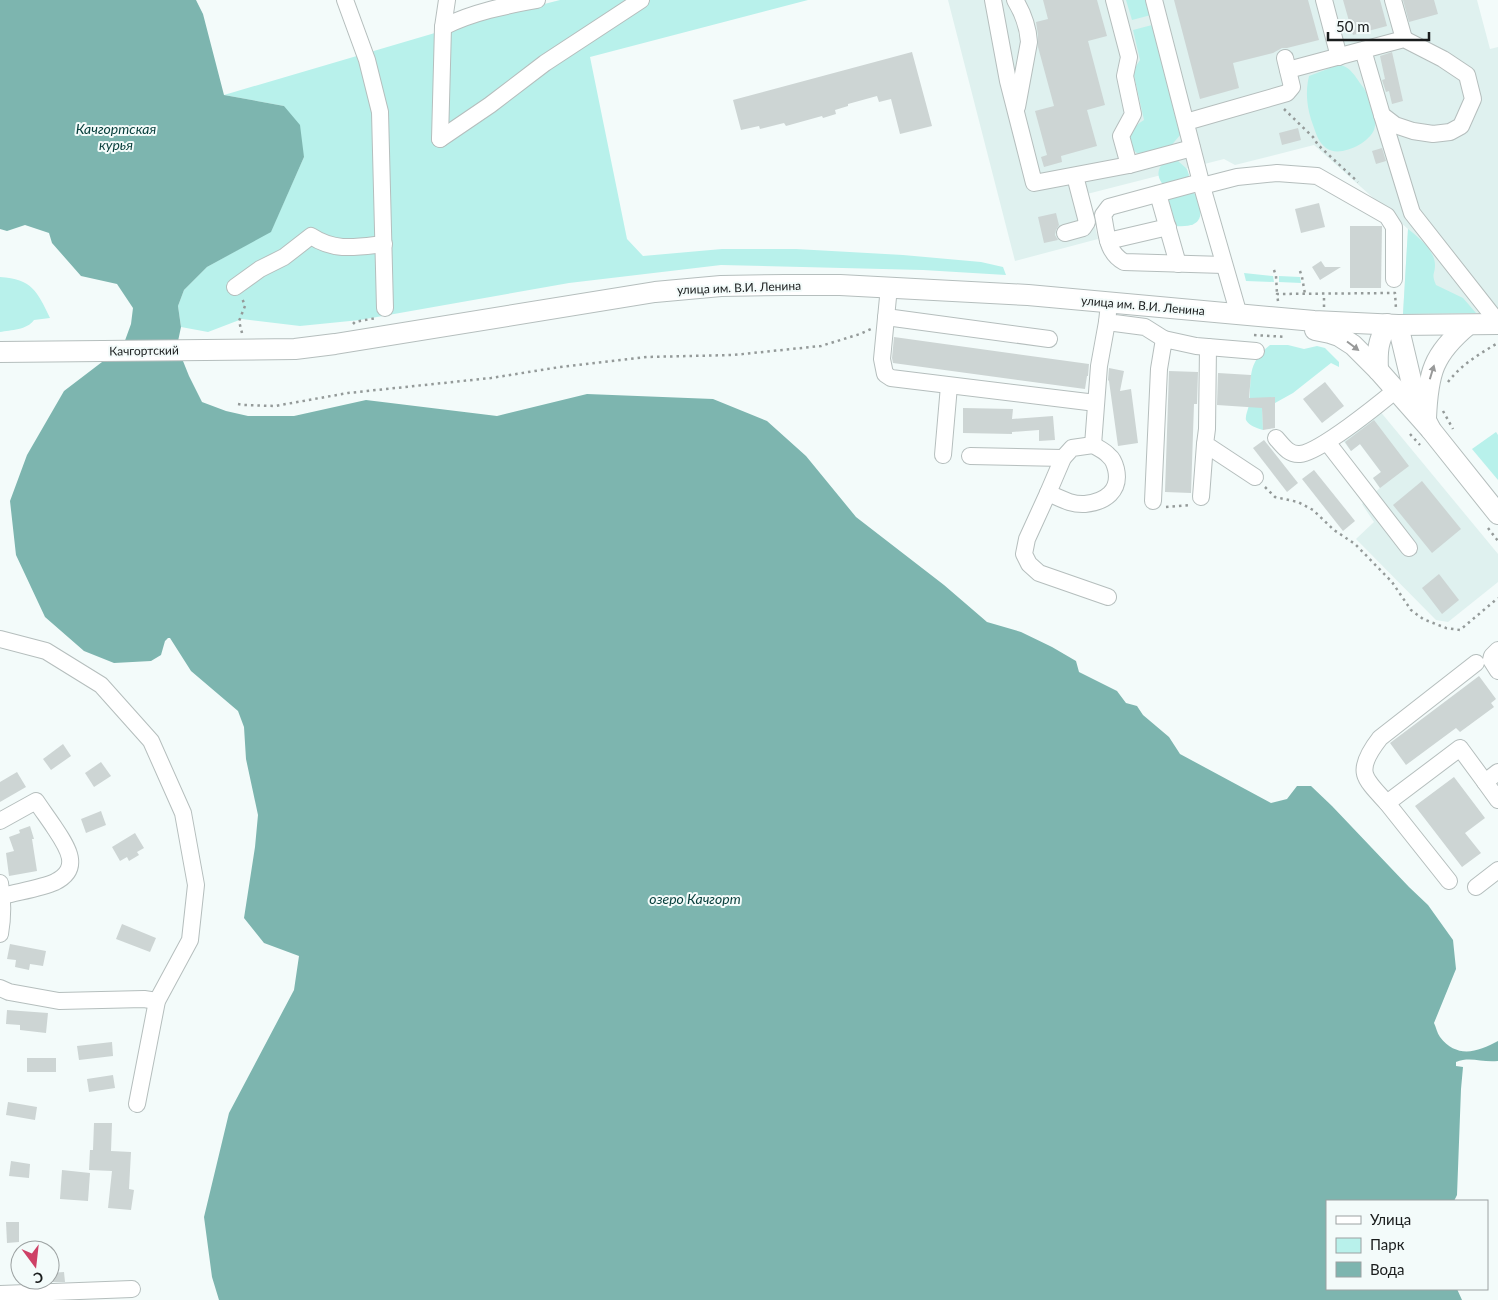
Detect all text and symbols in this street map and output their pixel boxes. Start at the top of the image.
scale bar [1328,10,1429,42]
text: 50 m [1336,17,1370,35]
water label: Качгортская курья [76,120,156,153]
street label: улица им. В.И. Ленина [677,278,801,297]
street label: улица им. В.И. Ленина [1081,293,1206,318]
one-way arrow [1346,340,1359,351]
street label: Качгортский [109,342,179,359]
one-way arrow [1429,365,1437,380]
water label: озеро Качгорт [649,890,741,907]
legend [1326,1200,1488,1290]
text: Улица [1370,1210,1411,1228]
text: Парк [1370,1235,1405,1253]
north arrow [10,1240,60,1290]
text: Вода [1370,1260,1405,1278]
text: С [31,1269,45,1288]

